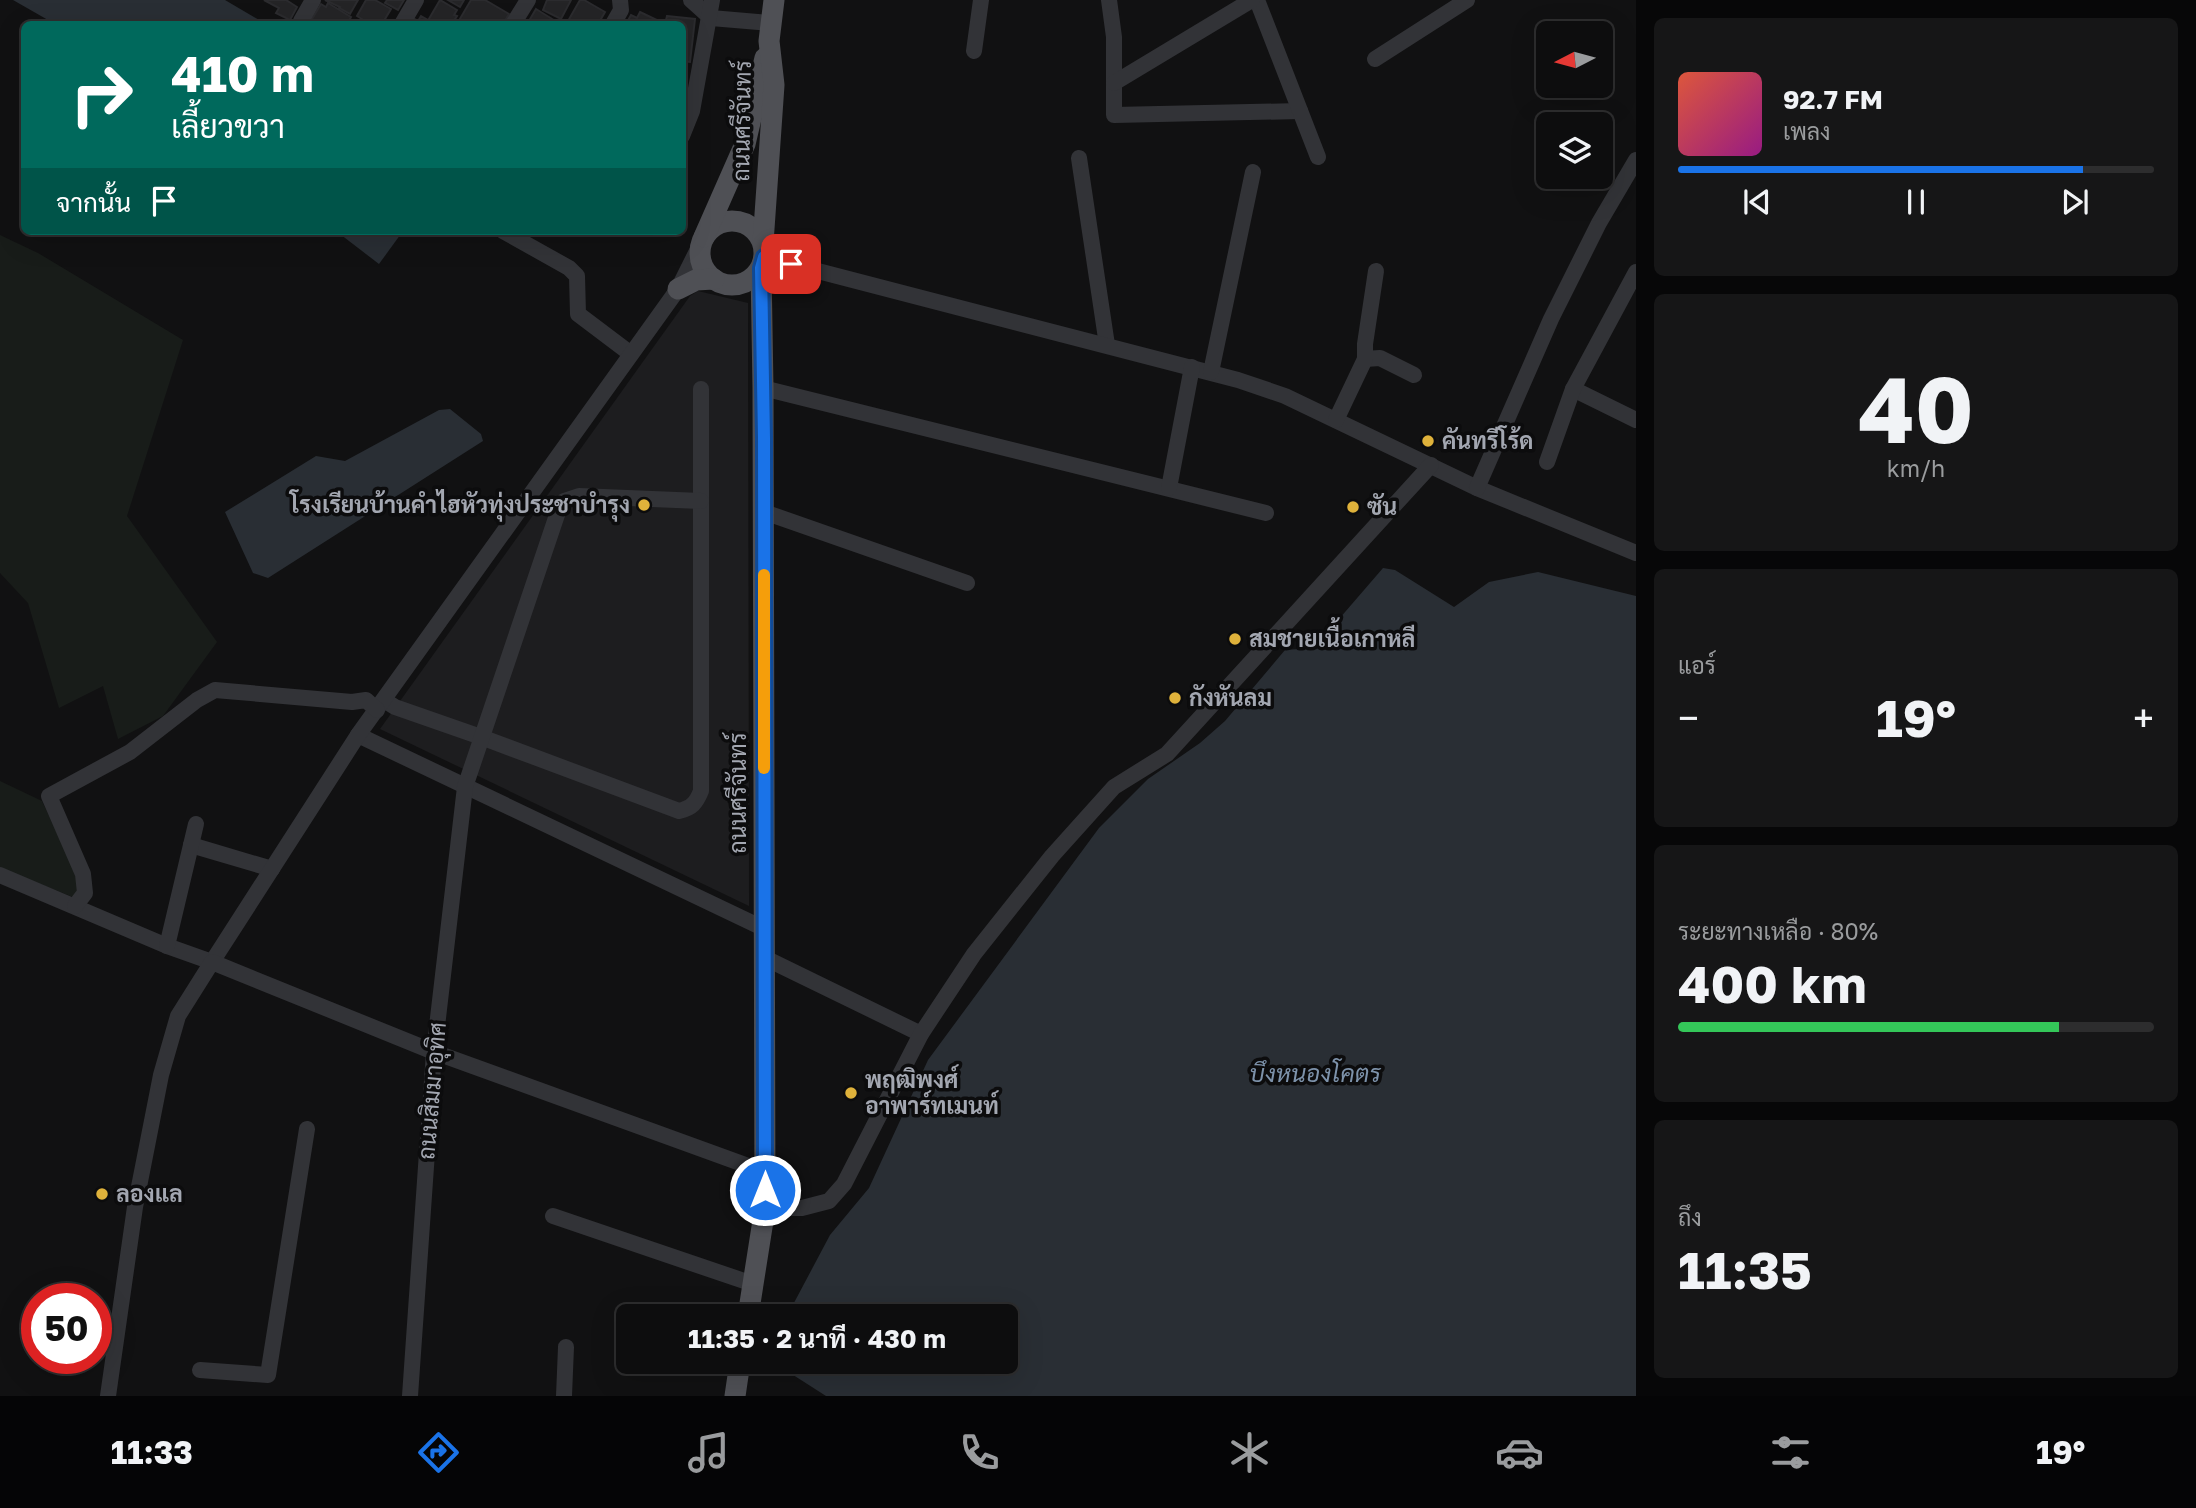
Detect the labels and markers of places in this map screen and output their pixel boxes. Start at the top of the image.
pin [761,234,821,294]
place label: คันทรีโร้ด [1442,425,1533,454]
marker: คันทรีโร้ด [1420,433,1436,449]
place label: โรงเรียนบ้านคำไฮหัวทุ่งประชาบำรุง [288,489,630,522]
place label: ซัน [1367,492,1397,520]
marker: โรงเรียนบ้านคำไฮหัวทุ่งประชาบำรุง [636,497,652,513]
marker: ซัน [1345,499,1361,515]
place label: สมชายเนื้อเกาหลี [1249,617,1415,652]
marker: สมชายเนื้อเกาหลี [1227,631,1243,647]
place label: กังหันลม [1189,683,1272,711]
marker: กังหันลม [1167,690,1183,706]
place label: พฤฒิพงศ์ อาพาร์ทเมนท์ [865,1064,1000,1119]
marker: พฤฒิพงศ์ อาพาร์ทเมนท์ [843,1085,859,1101]
place label: ลองแล [116,1179,183,1207]
marker: ลองแล [94,1186,110,1202]

